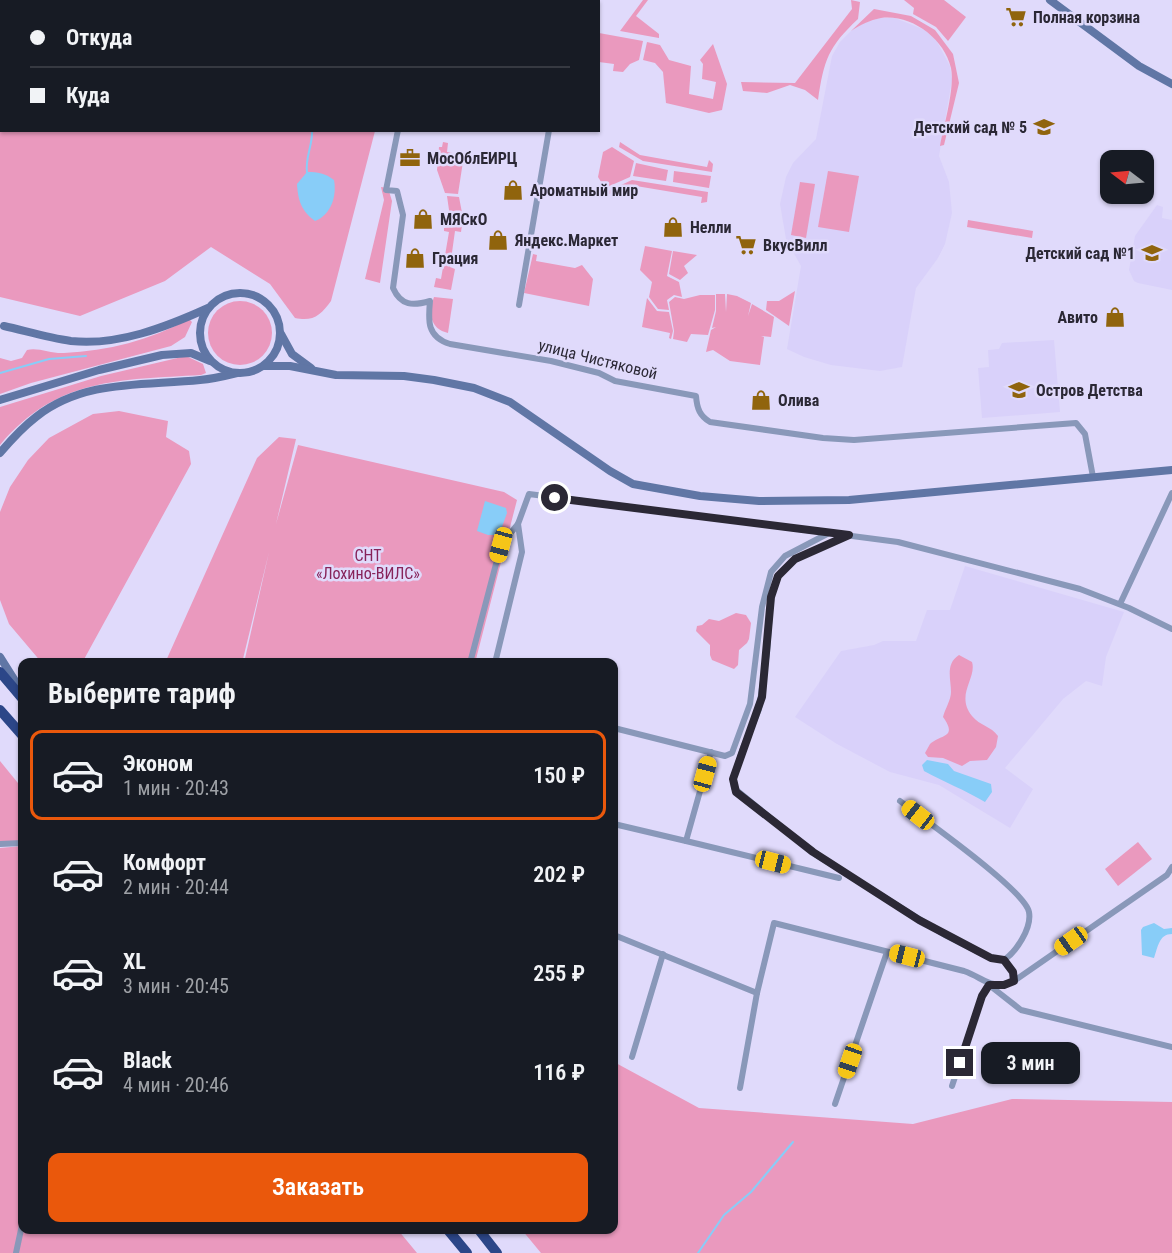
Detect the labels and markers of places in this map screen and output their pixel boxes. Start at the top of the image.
supermarket icon: Полная корзина [1004,5,1028,29]
place label: Полная корзина [1033,8,1141,27]
school or university icon: Детский сад № 5 [1032,115,1056,139]
place label: Детский сад № 5 [914,118,1027,137]
office icon: МосОблЕИРЦ [398,146,422,170]
place label: МосОблЕИРЦ [427,149,518,168]
shop icon: Ароматный мир [501,178,525,202]
place label: Ароматный мир [530,181,638,200]
shop icon: МЯСкО [411,207,435,231]
place label: МЯСкО [440,210,487,229]
shop icon: Нелли [661,215,685,239]
place label: Нелли [690,218,732,237]
shop icon: Яндекс.Маркет [486,228,510,252]
place label: Яндекс.Маркет [514,231,618,250]
supermarket icon: ВкусВилл [734,233,758,257]
place label: ВкусВилл [763,236,827,255]
school or university icon: Детский сад №1 [1140,241,1164,265]
place label: Детский сад №1 [1025,244,1135,263]
shop icon: Грация [403,246,427,270]
place label: Грация [432,249,479,268]
shop icon: Авито [1103,305,1127,329]
place label: Авито [1057,308,1098,327]
school or university icon: Остров Детства [1007,378,1031,402]
place label: Остров Детства [1036,381,1143,400]
shop icon: Олива [749,388,773,412]
place label: Олива [778,391,820,410]

